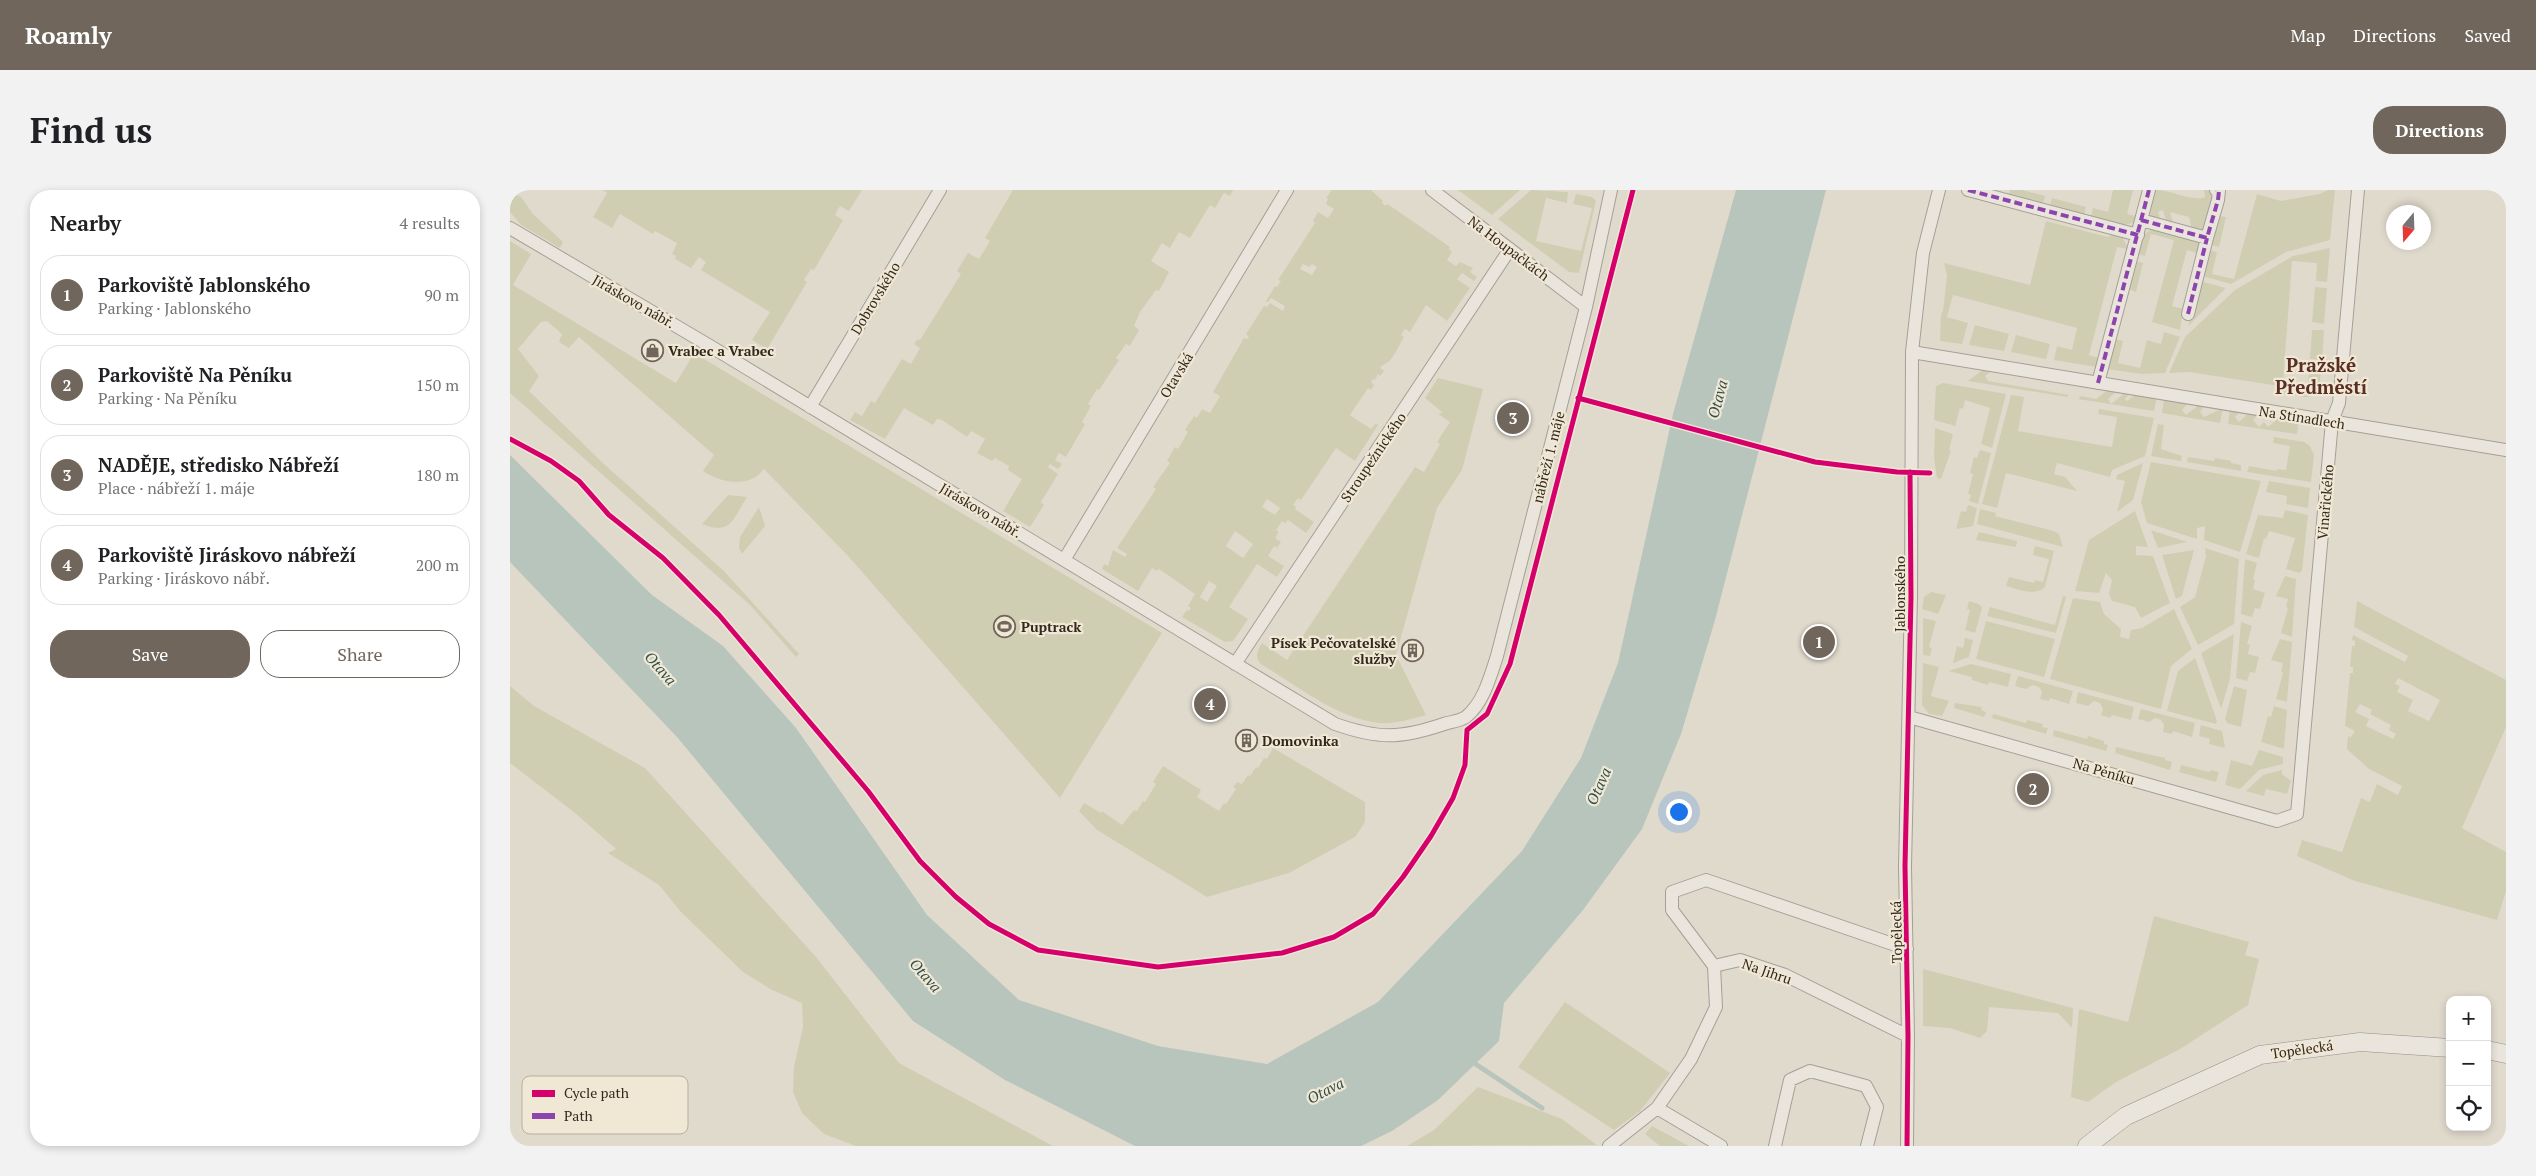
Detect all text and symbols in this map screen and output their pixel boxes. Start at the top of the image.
text: Roamly [25,19,112,51]
text: Map [2290,23,2325,47]
text: Directions [2353,23,2436,47]
text: Saved [2464,23,2511,47]
button: Directions [2373,106,2506,154]
text: Find us [30,107,152,153]
north arrow [2386,205,2431,250]
text: Nearby [50,209,121,237]
street label: Na Houpačkách [1464,211,1554,285]
text: 4 results [400,212,460,234]
street label: Dobrovského [846,258,904,338]
street label: Jiráskovo nábř. [589,270,679,332]
text: Parkoviště Jablonského [98,272,310,297]
text: 1 [62,284,72,306]
text: 90 m [424,284,459,306]
text: Parking · Jablonského [98,297,251,319]
shop icon: Vrabec a Vrabec [640,338,664,362]
place label: Vrabec a Vrabec [668,341,774,360]
street label: Otavská [1155,349,1197,401]
district label: Pražské Předměstí [2275,352,2367,399]
text: Parkoviště Na Pěníku [98,362,292,387]
text: 2 [62,374,72,396]
text: 150 m [416,374,459,396]
water label: Otava [1702,378,1732,420]
text: Parking · Na Pěníku [98,387,237,409]
pin: 3 [1497,399,1529,437]
street label: Na Stínadlech [2258,401,2346,433]
street label: Stroupežnického [1336,408,1410,506]
street label: nábřeží 1. máje [1527,409,1569,505]
text: NADĚJE, středisko Nábřeží [98,452,339,477]
street label: Vinařického [2312,463,2338,540]
text: 3 [62,464,72,486]
text: 180 m [416,464,459,486]
text: Place · nábřeží 1. máje [98,477,255,499]
street label: Jiráskovo nábř. [937,478,1025,542]
text: Parkoviště Jiráskovo nábřeží [98,542,356,567]
text: 4 [62,554,72,576]
text: 200 m [416,554,459,576]
street label: Jablonského [1890,556,1909,632]
text: Parking · Jiráskovo nábř. [98,567,270,589]
sports icon: Puptrack [993,614,1017,638]
place label: Puptrack [1021,617,1082,636]
pin: 1 [1803,623,1835,661]
button: Save [50,630,250,678]
button: Share [260,630,460,678]
place label: Písek Pečovatelské služby [1271,633,1397,668]
building icon: Písek Pečovatelské služby [1400,638,1424,662]
water label: Otava [641,647,681,689]
pin: 4 [1194,685,1226,723]
building icon: Domovinka [1234,728,1258,752]
place label: Domovinka [1262,731,1339,750]
street label: Na Pěníku [2071,753,2137,789]
water label: Otava [1581,764,1615,808]
pin: 2 [2017,770,2049,808]
your location [1666,799,1692,825]
street label: Topělecká [1886,901,1906,963]
water label: Otava [906,954,946,996]
street label: Na Jihru [1740,954,1794,988]
map controls [2446,996,2491,1131]
button: + [2446,996,2491,1041]
street label: Topělecká [2270,1035,2334,1063]
button: − [2446,1041,2491,1086]
water label: Otava [1303,1072,1347,1108]
legend [522,1076,688,1134]
text: Cycle path [564,1083,629,1102]
button: locate [2446,1086,2491,1131]
text: Path [564,1106,593,1125]

